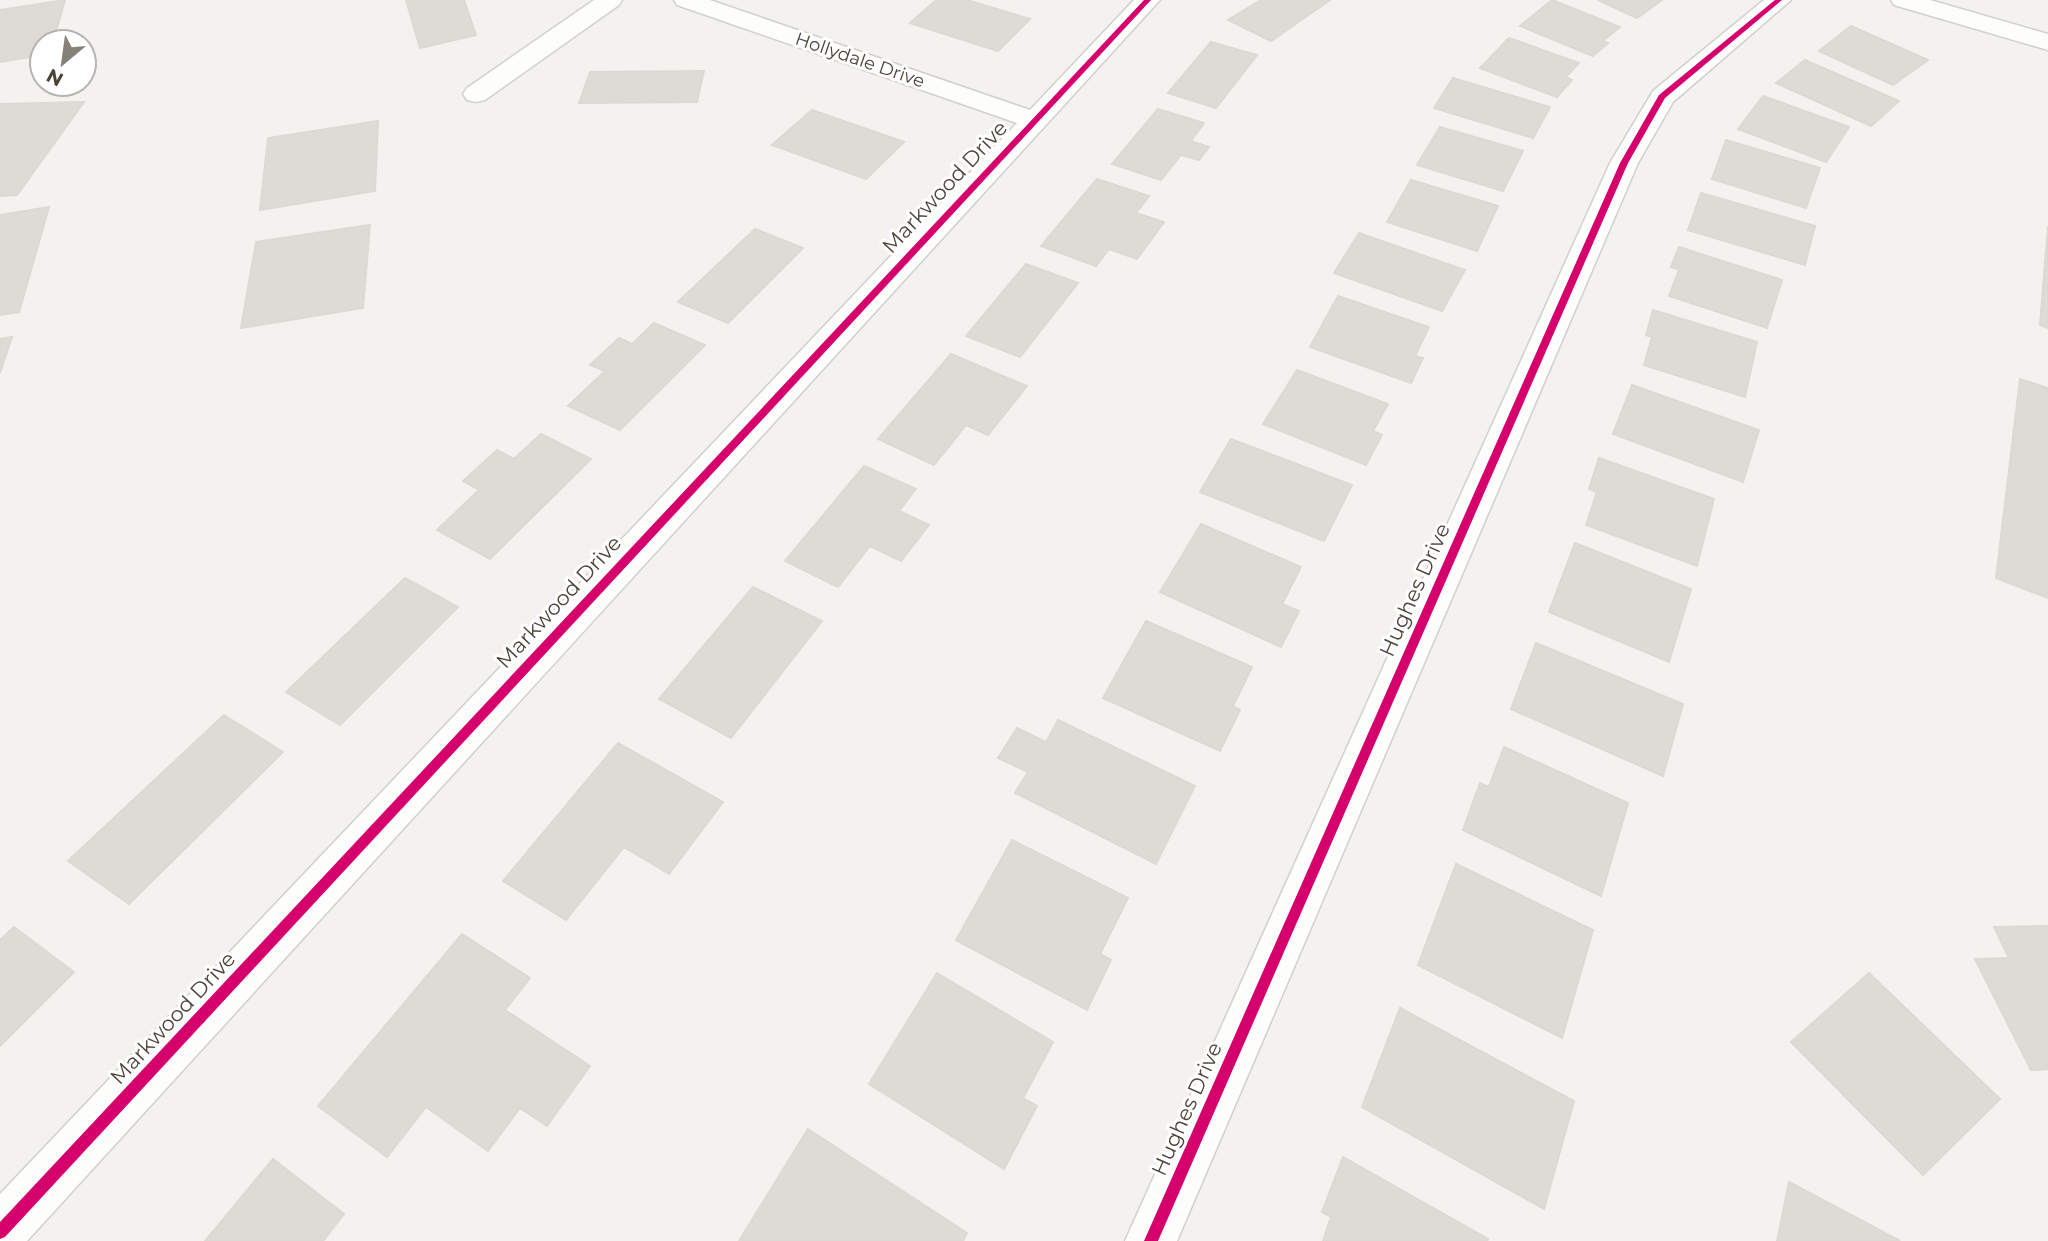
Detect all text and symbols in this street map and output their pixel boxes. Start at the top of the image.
north arrow [28,28,98,98]
street label: Hollydale Drive [792,28,928,92]
text: N [43,64,67,91]
street label: Markwood Drive [877,115,1012,258]
street label: Hughes Drive [1374,519,1455,660]
street label: Markwood Drive [491,530,626,673]
street label: Markwood Drive [105,946,240,1089]
street label: Hughes Drive [1146,1038,1227,1179]

